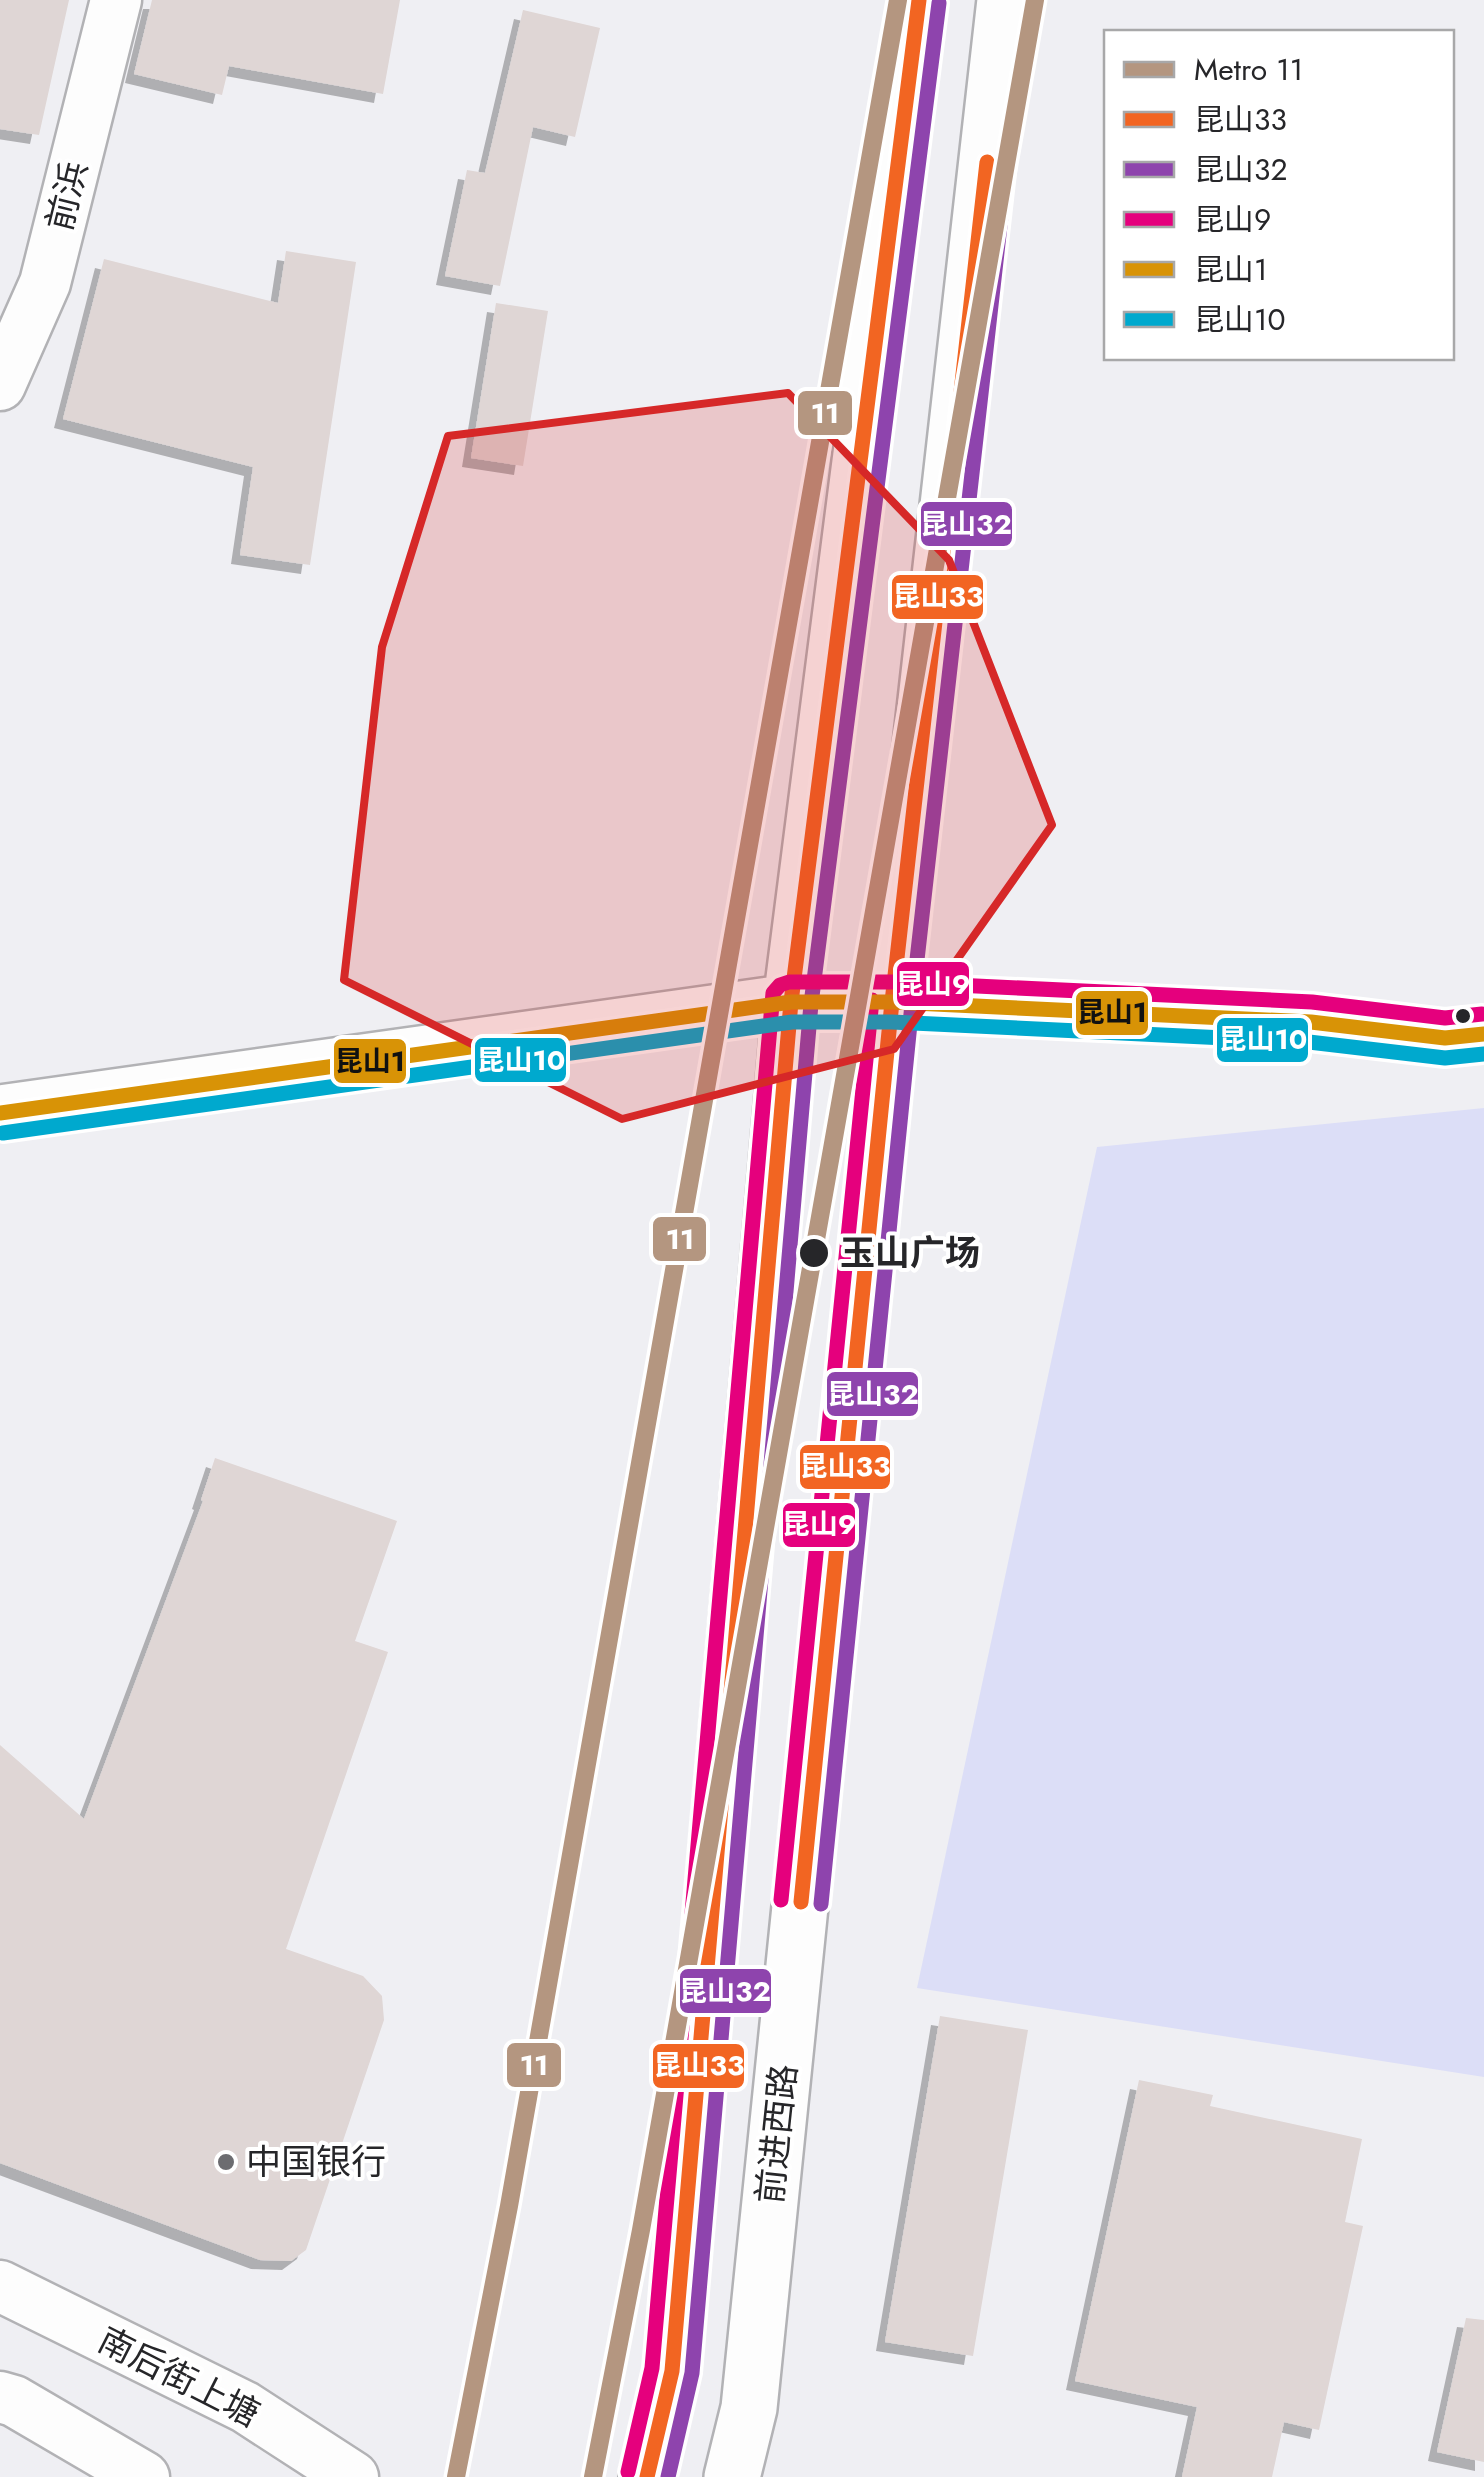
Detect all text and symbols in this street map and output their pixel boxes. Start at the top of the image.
legend [1104,30,1454,360]
text: Metro 11 [1194,48,1303,91]
text: 昆山33 [1194,98,1287,141]
text: 昆山32 [1194,148,1287,191]
street label: 前浜 [34,156,100,236]
text: 昆山9 [1194,198,1271,241]
text: 昆山1 [1194,248,1268,291]
text: 昆山10 [1194,298,1286,341]
line badge: 11 [796,389,854,437]
text: 11 [811,393,839,434]
line badge: 昆山32 [919,500,1014,548]
text: 昆山32 [920,504,1012,545]
line badge: 昆山33 [890,573,985,621]
text: 昆山33 [893,576,983,617]
line badge: 昆山9 [895,960,971,1008]
text: 昆山9 [896,964,970,1005]
line badge: 昆山1 [1074,989,1150,1037]
text: 昆山1 [1077,992,1147,1033]
unlabelled marker [1453,1006,1473,1026]
line badge: 昆山10 [1215,1016,1310,1064]
text: 昆山10 [1219,1019,1307,1060]
line badge: 昆山10 [473,1036,568,1084]
line badge: 昆山1 [332,1037,408,1085]
text: 昆山10 [477,1040,565,1081]
text: 昆山1 [335,1041,405,1082]
line badge: 11 [651,1215,708,1263]
text: 11 [666,1219,694,1260]
place label: 玉山广场 [840,1228,980,1278]
marker: 玉山广场 [797,1236,831,1270]
line badge: 昆山32 [825,1370,920,1418]
text: 昆山32 [827,1374,919,1415]
line badge: 昆山33 [798,1443,892,1491]
text: 昆山33 [800,1446,890,1487]
line badge: 昆山9 [781,1501,857,1549]
text: 昆山9 [782,1504,856,1545]
line badge: 昆山32 [678,1967,773,2015]
text: 昆山32 [679,1971,771,2012]
line badge: 11 [505,2041,563,2089]
line badge: 昆山33 [651,2042,746,2090]
text: 11 [520,2045,548,2086]
text: 昆山33 [654,2045,744,2086]
street label: 前进西路 [745,2062,809,2206]
place label: 中国银行 [246,2137,386,2187]
marker: 中国银行 [215,2151,237,2173]
street label: 南后街上塘 [90,2315,268,2439]

